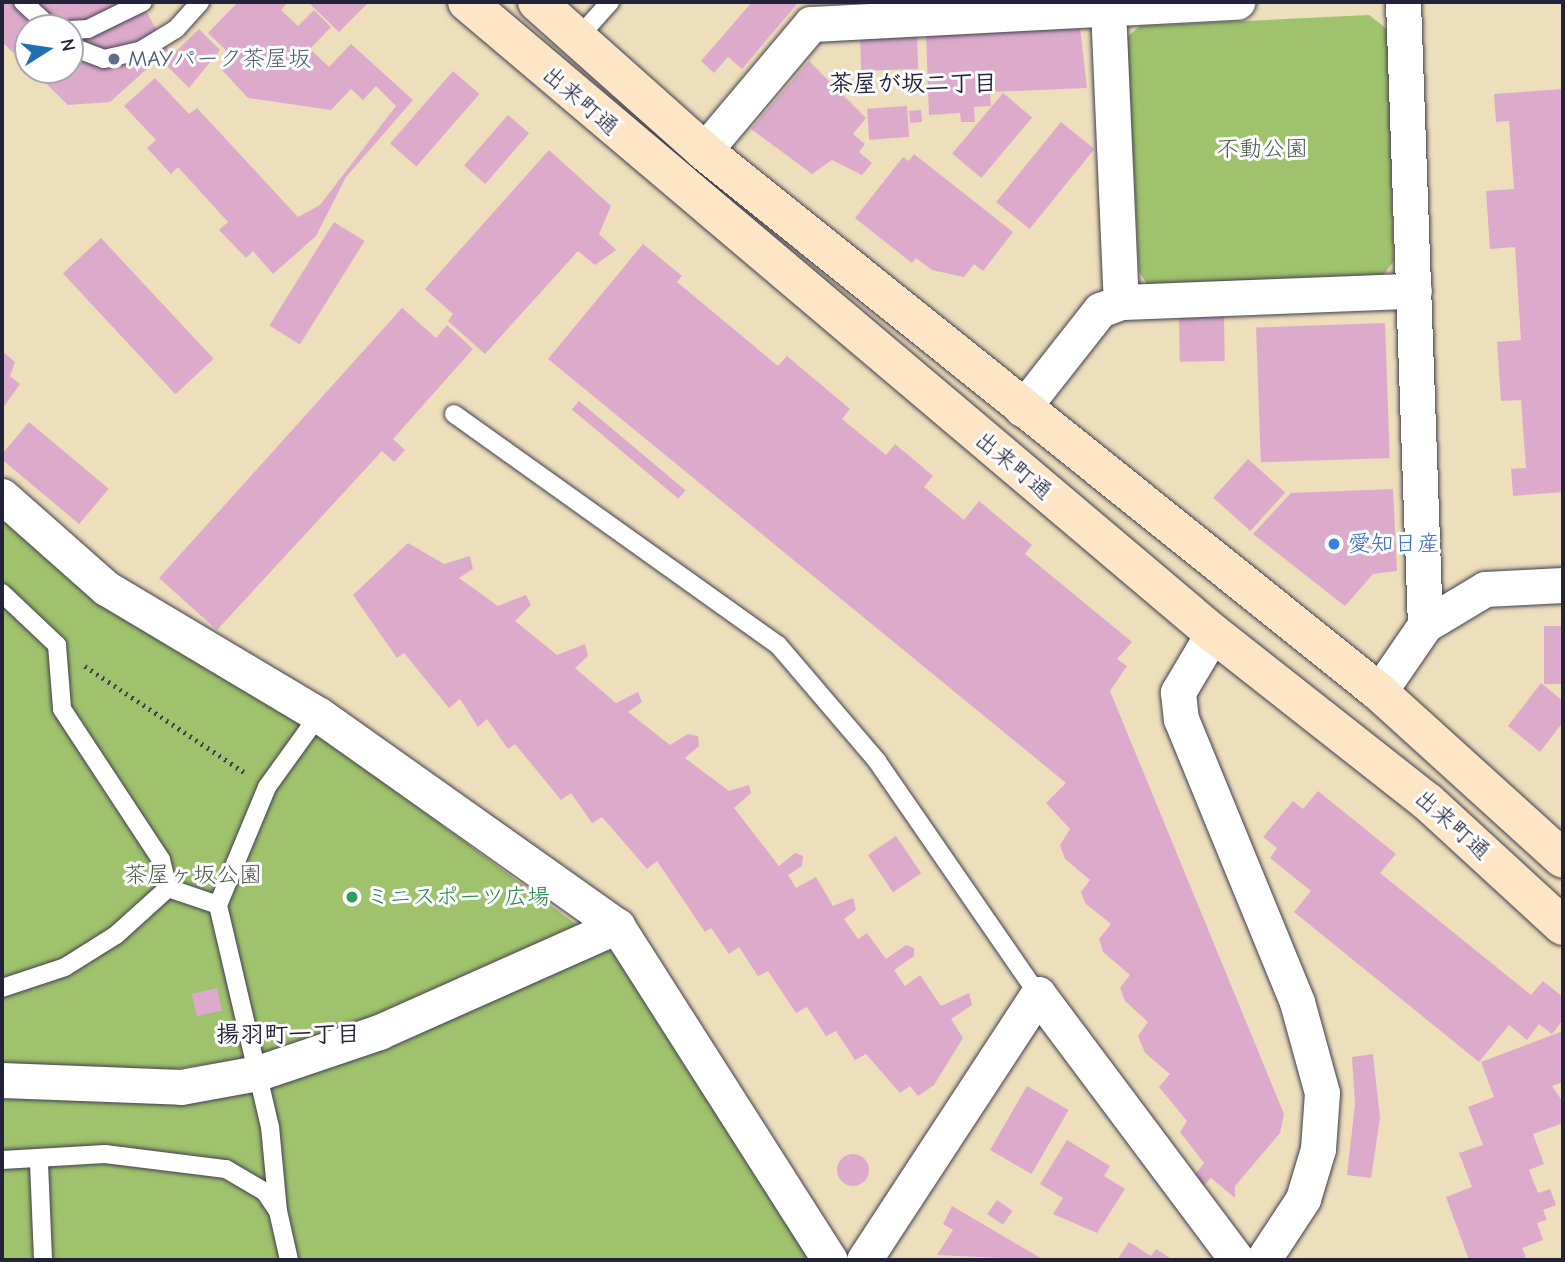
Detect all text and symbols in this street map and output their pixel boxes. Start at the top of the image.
north arrow [14,14,84,84]
text: N [56,37,80,53]
place label: MAYパーク茶屋坂 [128,45,311,73]
marker: MAYパーク茶屋坂 [106,51,122,67]
street label: 出来町通 [536,60,624,142]
district label: 茶屋が坂二丁目 [829,70,997,98]
park label: 不動公園 [1216,135,1308,163]
street label: 出来町通 [969,426,1057,506]
place label: 愛知日産 [1348,530,1440,558]
marker: 愛知日産 [1326,536,1342,552]
street label: 出来町通 [1409,784,1495,866]
park label: 茶屋ヶ坂公園 [124,861,262,889]
place label: ミニスポーツ広場 [366,883,550,911]
marker: ミニスポーツ広場 [344,889,360,905]
district label: 揚羽町一丁目 [216,1021,360,1049]

